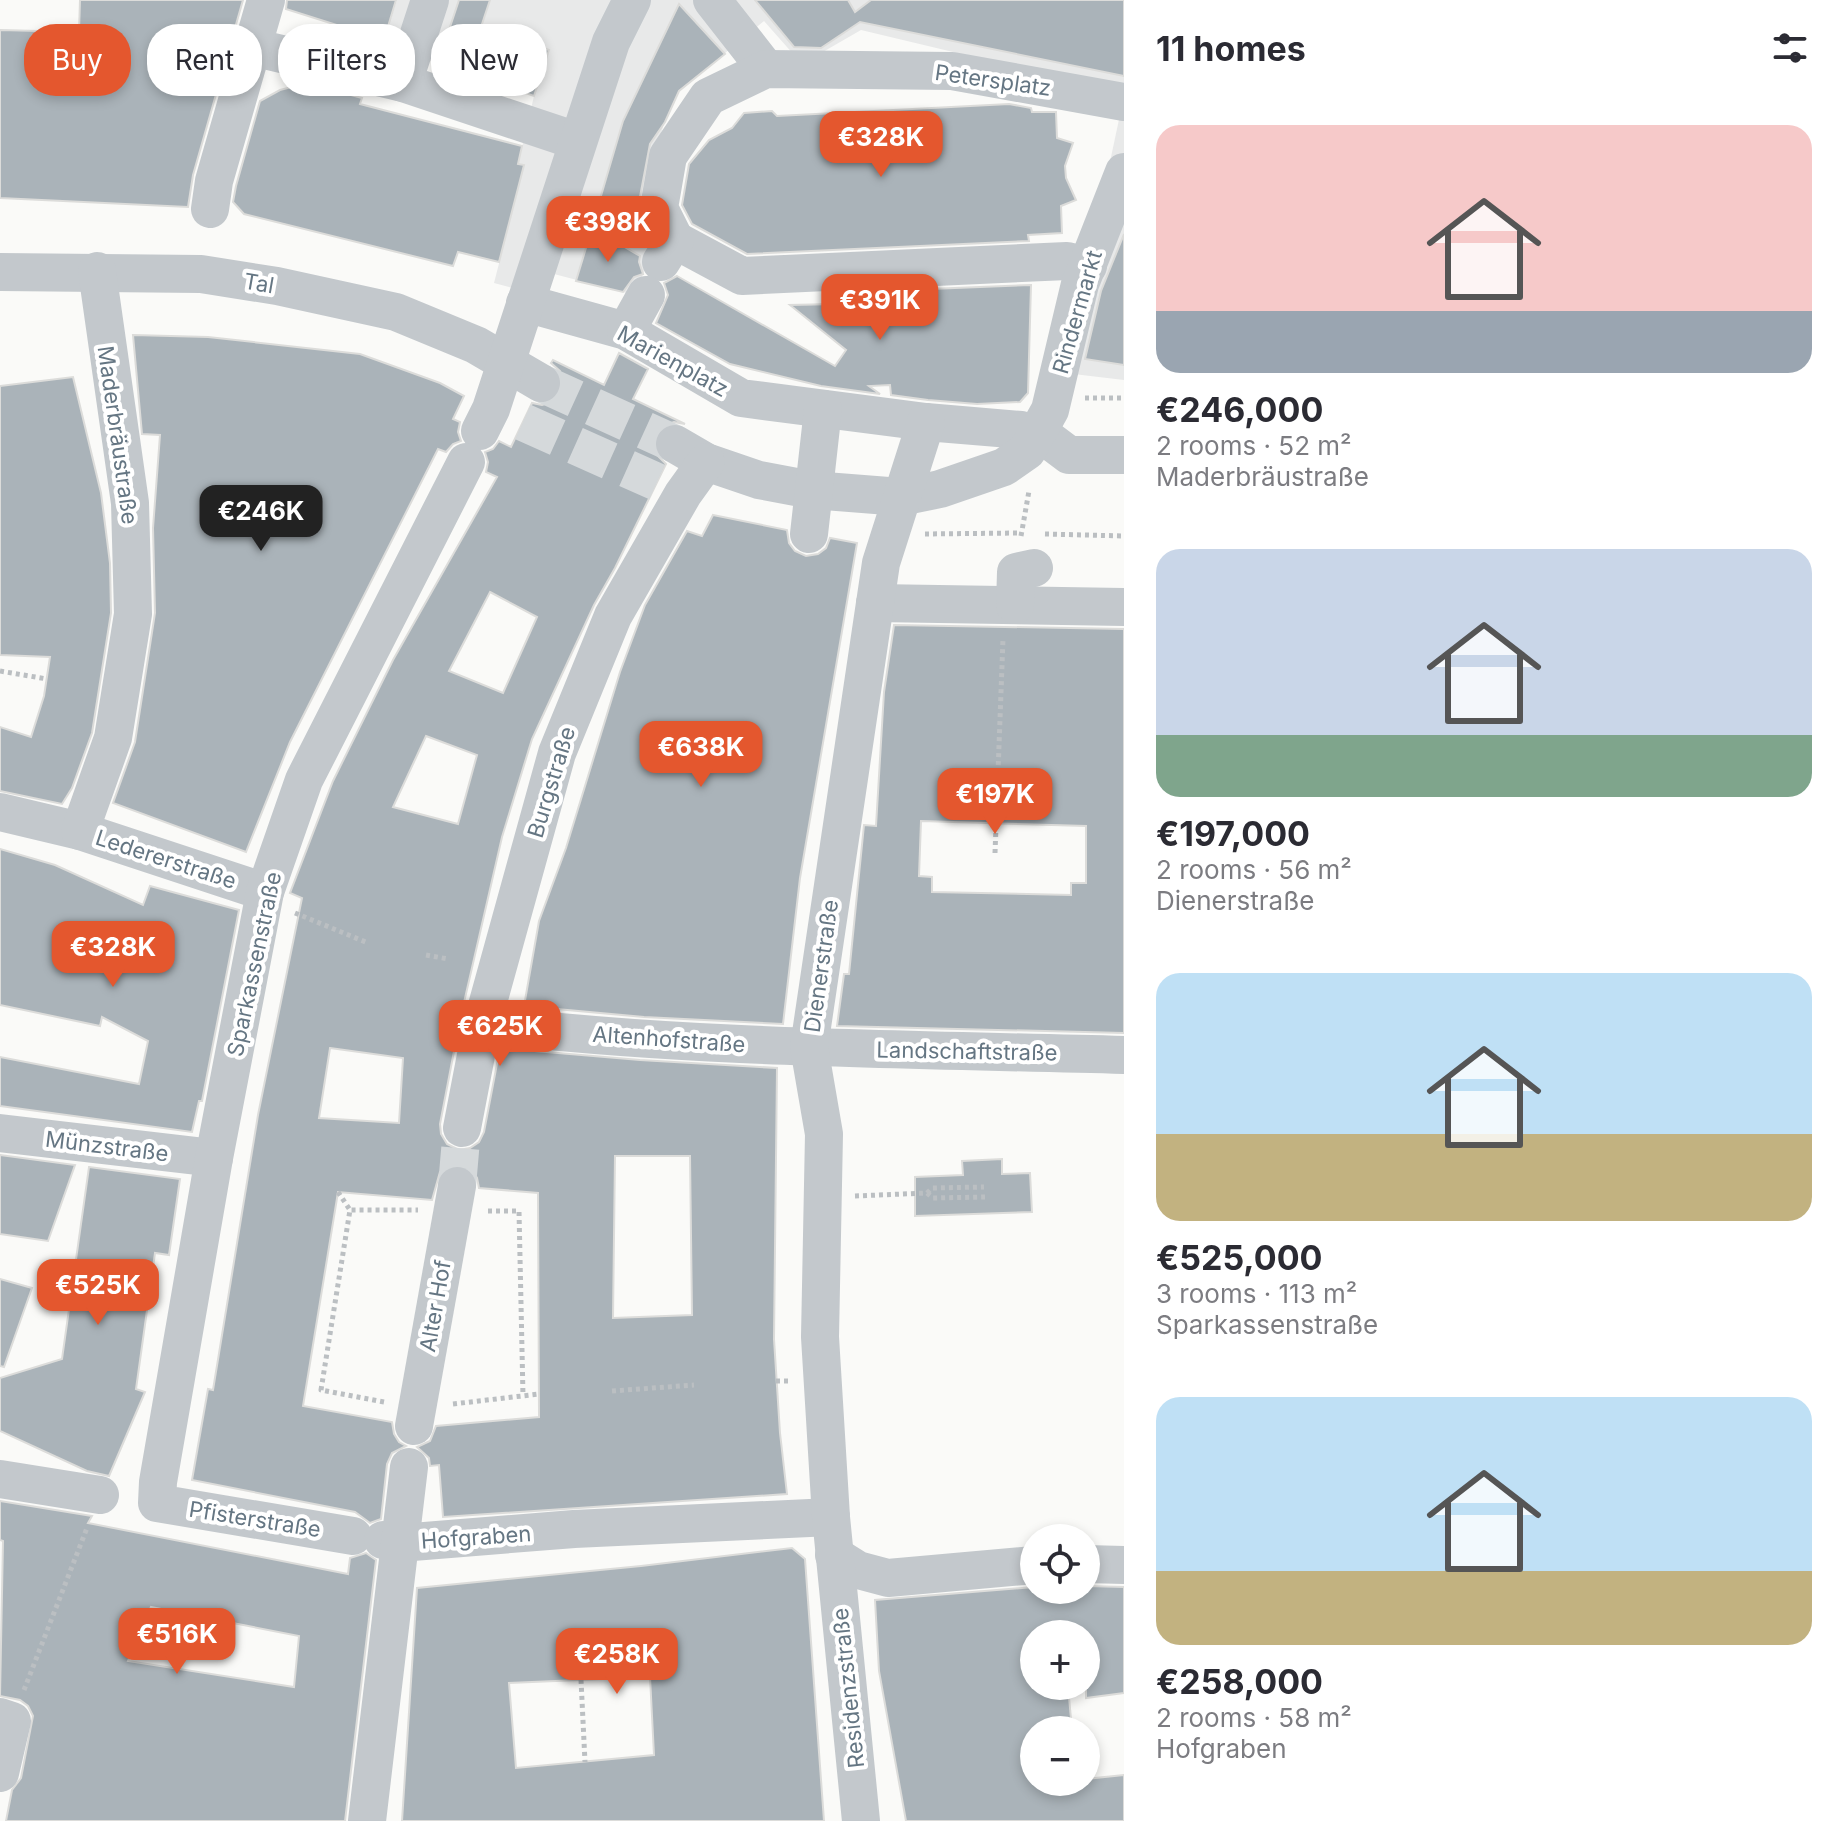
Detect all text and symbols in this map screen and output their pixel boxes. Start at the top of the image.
chip: Buy [24,24,131,96]
chip: Rent [147,24,262,96]
chip: Filters [278,24,415,96]
chip: New [431,24,547,96]
icon: filters [1768,26,1812,70]
text: 11 homes [1156,28,1306,69]
street label: Petersplatz [933,59,1053,101]
pin: €328K [825,111,937,179]
text: €328K [838,121,924,152]
icon: home [1412,177,1556,321]
pin: €398K [552,196,664,264]
text: €398K [564,206,652,237]
street label: Rindermarkt [1047,247,1107,377]
street label: Tal [242,268,276,298]
pin: €391K [824,274,936,342]
text: €391K [839,284,921,315]
street label: Marienplatz [613,320,733,402]
street label: Maderbräustraße [93,344,143,526]
text: €246,000 [1156,389,1323,430]
text: 2 rooms · 52 m² [1156,430,1352,461]
text: Maderbräustraße [1156,461,1369,492]
pin: €246K [205,485,317,553]
text: €246K [218,495,304,526]
icon: home [1412,601,1556,745]
pin: €638K [645,721,757,789]
street label: Burgstraße [522,723,580,841]
text: €638K [657,731,745,762]
pin: €197K [939,768,1051,836]
text: €197K [955,778,1035,809]
text: €197,000 [1156,813,1310,854]
street label: Ledererstraße [92,824,240,894]
text: 2 rooms · 56 m² [1156,854,1352,885]
street label: Sparkassenstraße [222,869,286,1059]
text: Dienerstraße [1156,885,1314,916]
street label: Dienerstraße [799,898,843,1034]
pin: €328K [57,921,169,989]
text: €328K [70,931,156,962]
pin: €625K [444,1000,556,1068]
text: €625K [457,1010,543,1041]
street label: Altenhofstraße [592,1021,746,1057]
icon: home [1412,1025,1556,1169]
street label: Landschaftstraße [876,1036,1058,1066]
street label: Münzstraße [44,1126,170,1166]
text: €525,000 [1156,1237,1323,1278]
street label: Alter Hof [414,1258,456,1354]
pin: €525K [42,1259,154,1327]
text: €525K [55,1269,141,1300]
text: 3 rooms · 113 m² [1156,1278,1357,1309]
text: Sparkassenstraße [1156,1309,1378,1340]
icon: home [1412,1449,1556,1593]
street label: Pfisterstraße [187,1496,323,1542]
street label: Hofgraben [420,1520,532,1554]
map controls [1020,1524,1100,1796]
button: locate [1020,1524,1100,1604]
street label: Residenzstraße [827,1607,869,1769]
pin: €516K [121,1608,233,1676]
text: €516K [136,1618,218,1649]
button: + [1020,1620,1100,1700]
pin: €258K [561,1628,673,1696]
text: €258K [574,1638,660,1669]
text: €258,000 [1156,1661,1323,1702]
text: 2 rooms · 58 m² [1156,1702,1352,1733]
button: − [1020,1716,1100,1796]
text: Hofgraben [1156,1733,1287,1764]

